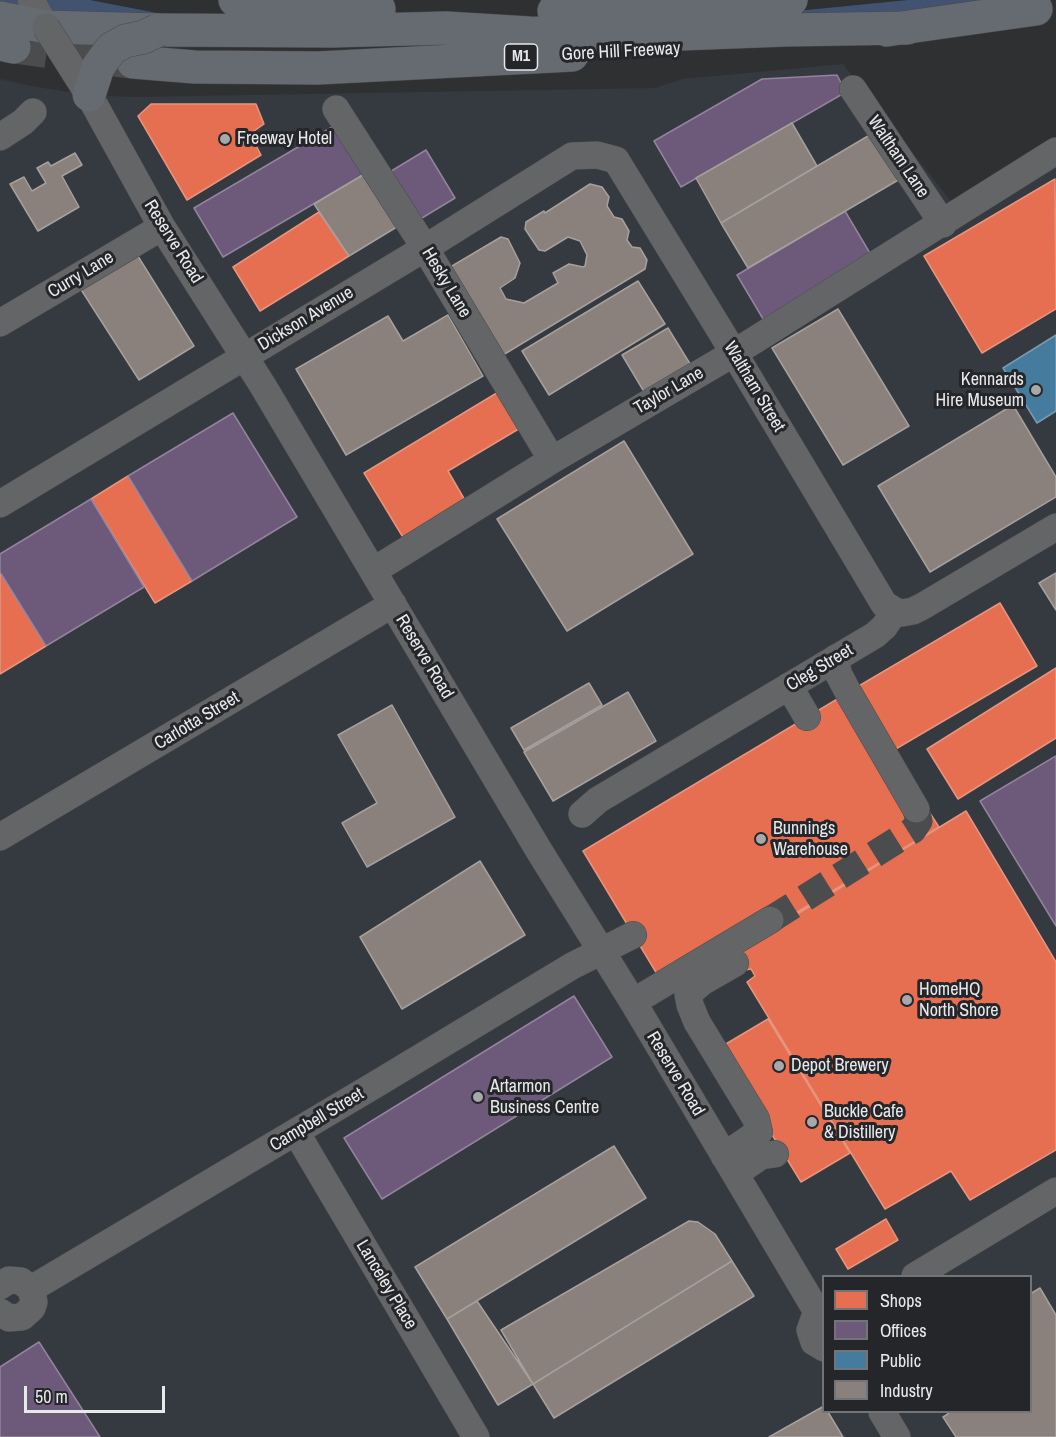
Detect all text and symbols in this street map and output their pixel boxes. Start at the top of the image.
street label: Gore Hill Freeway [561,38,681,66]
road number: M1 [504,44,538,70]
street label: Waltham Lane [863,112,933,202]
place label: Freeway Hotel [237,128,332,150]
marker: Freeway Hotel [218,132,232,146]
street label: Reserve Road [139,196,207,288]
street label: Hesky Lane [417,244,475,322]
street label: Curry Lane [44,247,118,303]
street label: Dickson Avenue [254,282,358,356]
street label: Waltham Street [719,338,789,436]
street label: Taylor Lane [630,362,708,420]
place label: Kennards Hire Museum [935,369,1024,412]
marker: Kennards Hire Museum [1029,383,1043,397]
street label: Reserve Road [390,611,458,703]
street label: Cleg Street [783,640,857,696]
street label: Carlotta Street [151,687,243,755]
place label: Bunnings Warehouse [773,818,848,860]
marker: Bunnings Warehouse [754,832,768,846]
place label: HomeHQ North Shore [919,979,999,1022]
marker: HomeHQ North Shore [900,993,914,1007]
street label: Reserve Road [641,1028,709,1120]
place label: Depot Brewery [791,1055,889,1077]
marker: Depot Brewery [772,1059,786,1073]
place label: Artarmon Business Centre [490,1076,599,1118]
street label: Campbell Street [266,1083,368,1157]
marker: Artarmon Business Centre [471,1090,485,1104]
place label: Buckle Cafe & Distillery [824,1101,904,1144]
marker: Buckle Cafe & Distillery [805,1115,819,1129]
street label: Lanceley Place [351,1237,421,1333]
legend [822,1275,1032,1413]
text: Shops [880,1288,922,1313]
text: Offices [880,1318,927,1343]
text: Public [880,1348,921,1373]
scale bar [27,1374,168,1412]
text: Industry [880,1378,933,1403]
text: 50 m [35,1384,68,1409]

